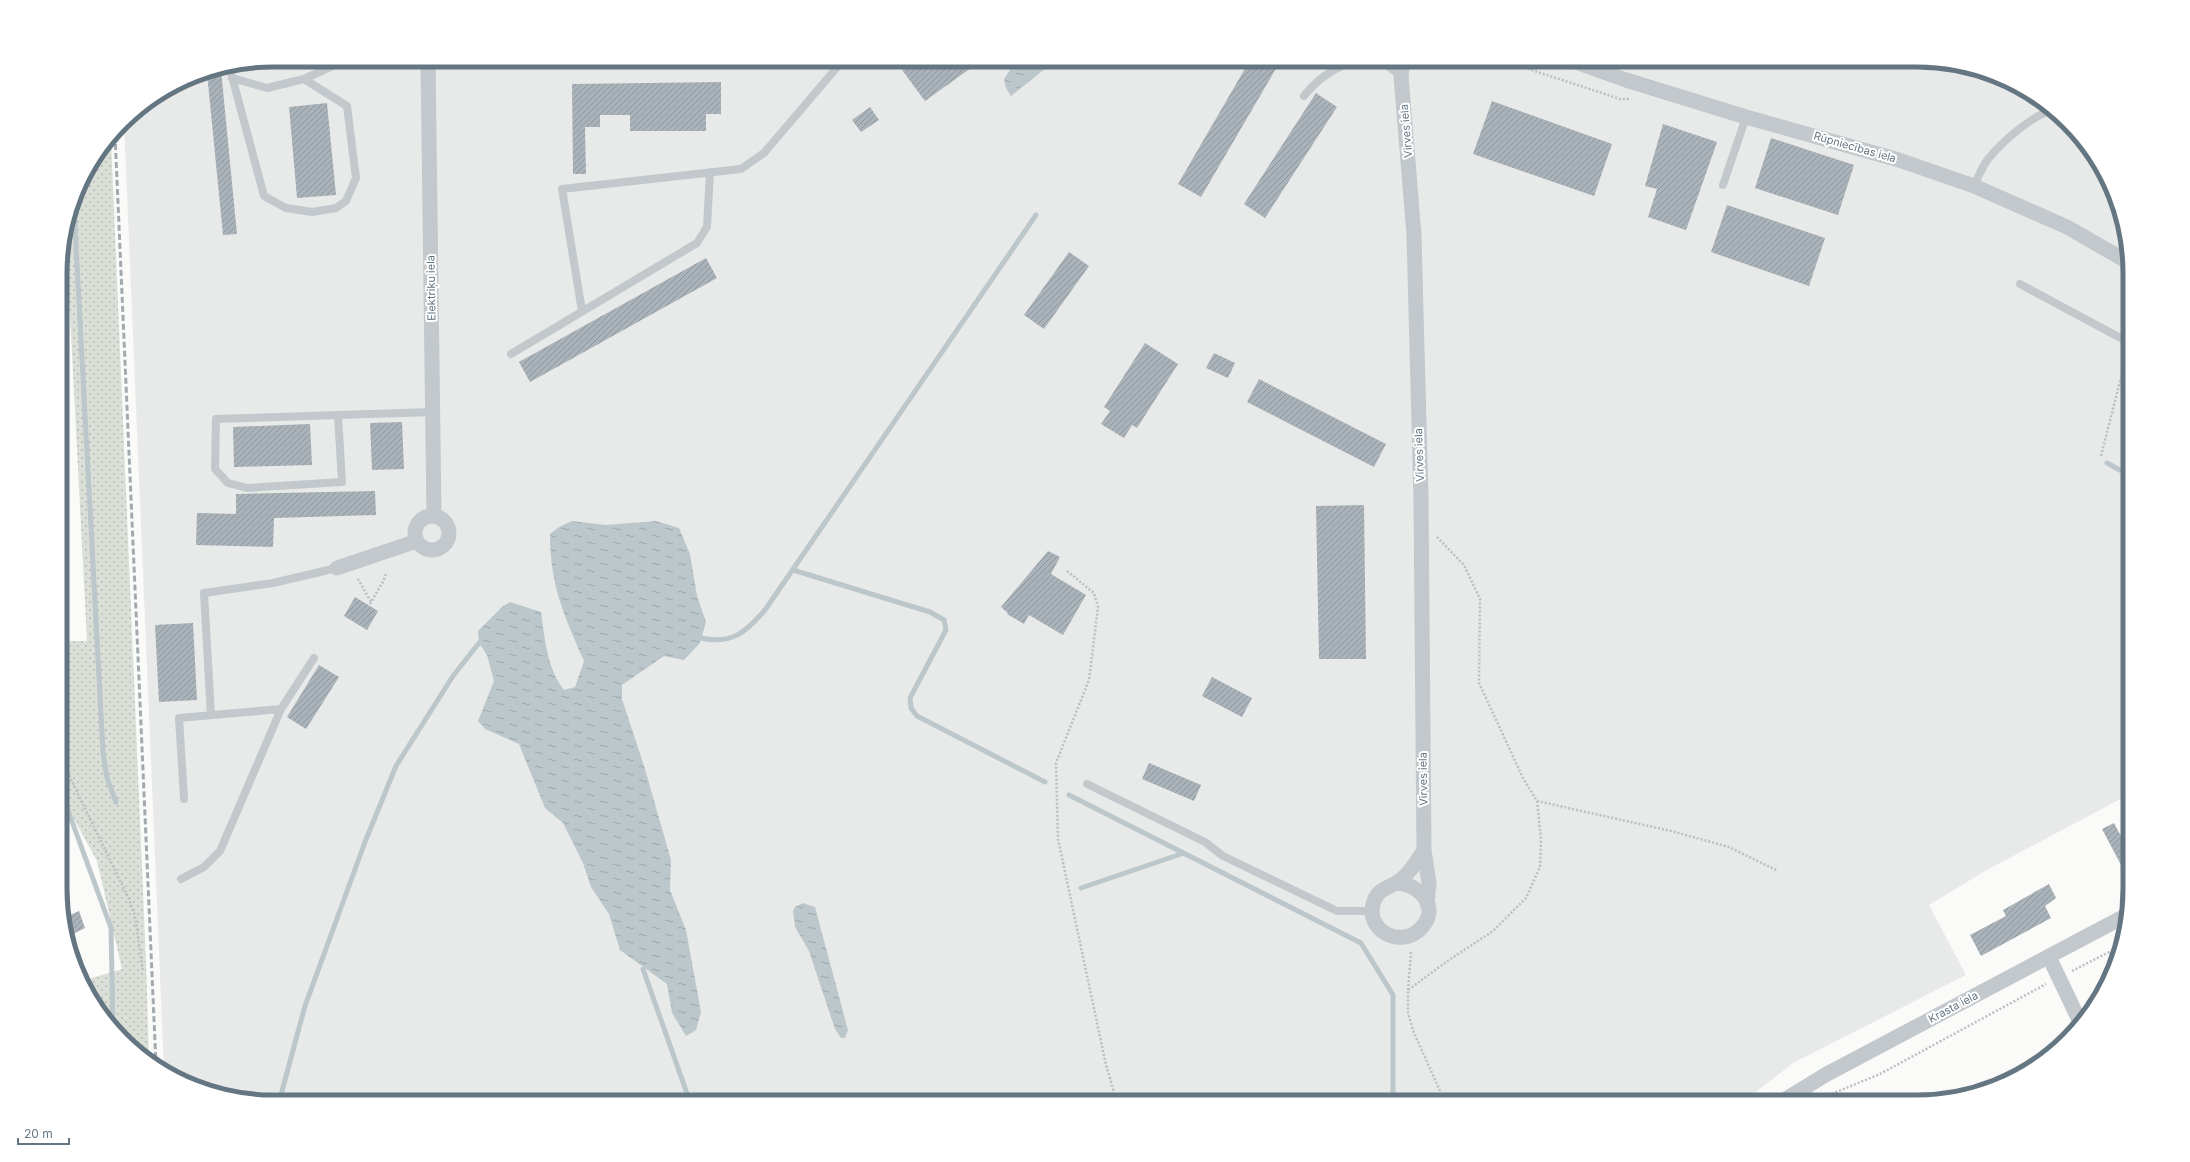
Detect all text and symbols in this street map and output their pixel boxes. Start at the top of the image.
street label: Virves iela [1397,104,1415,158]
street label: Rūpniecības iela [1812,129,1898,165]
street label: Elektriķu iela [423,255,439,321]
street label: Virves iela [1411,428,1427,482]
street label: Virves iela [1416,752,1430,806]
street label: Krasta iela [1926,988,1980,1026]
scale bar [18,1120,69,1146]
text: 20 m [24,1126,53,1141]

